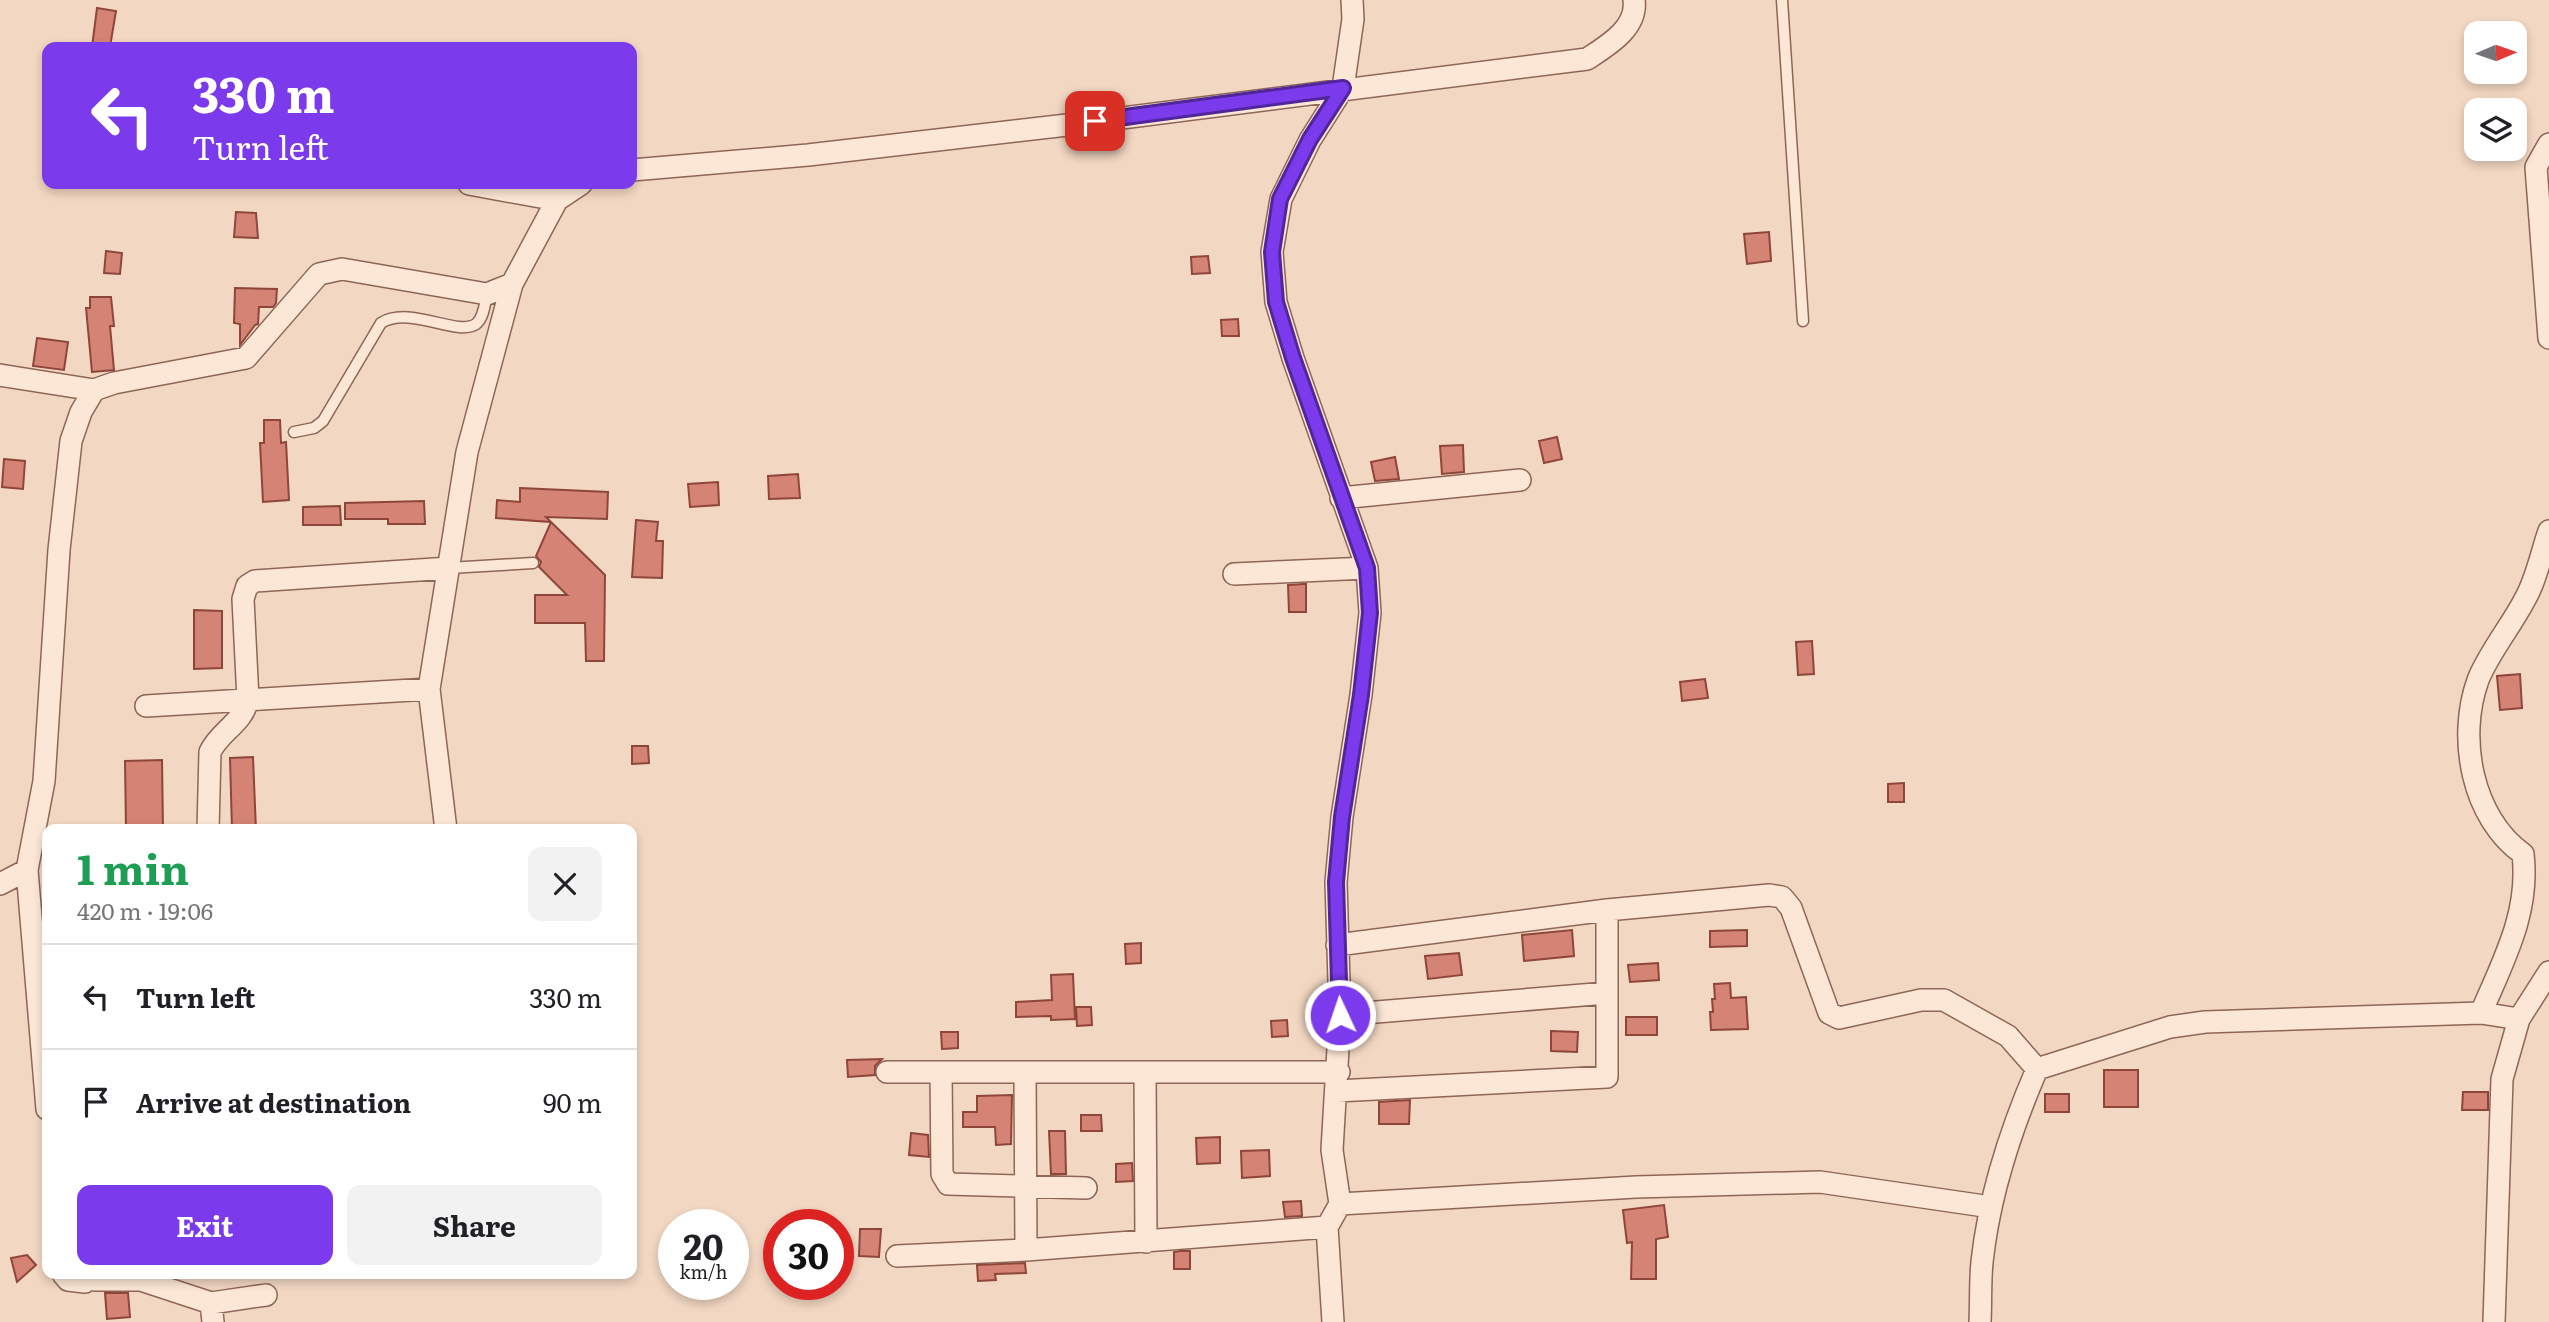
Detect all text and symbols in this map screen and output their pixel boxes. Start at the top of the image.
north arrow [2464,21,2527,84]
map controls [2464,21,2527,161]
text: 330 m [192,55,335,128]
icon: left [77,70,168,161]
pin [1065,91,1125,151]
button: layers [2464,98,2527,161]
icon: arrive [1076,102,1114,140]
text: Turn left [192,122,329,170]
text: 1 min [77,836,189,898]
button: close [528,847,602,921]
text: 420 m · 19:06 [77,893,213,927]
text: Turn left [136,977,255,1016]
text: 330 m [529,977,602,1016]
icon: left [77,978,115,1016]
position arrow [1303,978,1377,1052]
text: Arrive at destination [136,1082,411,1121]
text: 90 m [543,1082,602,1121]
icon: arrive [77,1083,115,1121]
button: Exit [77,1185,333,1265]
button: Share [347,1185,602,1265]
speed limit sign: 30 [763,1209,854,1300]
text: 20 [683,1219,724,1271]
text: km/h [680,1258,727,1285]

